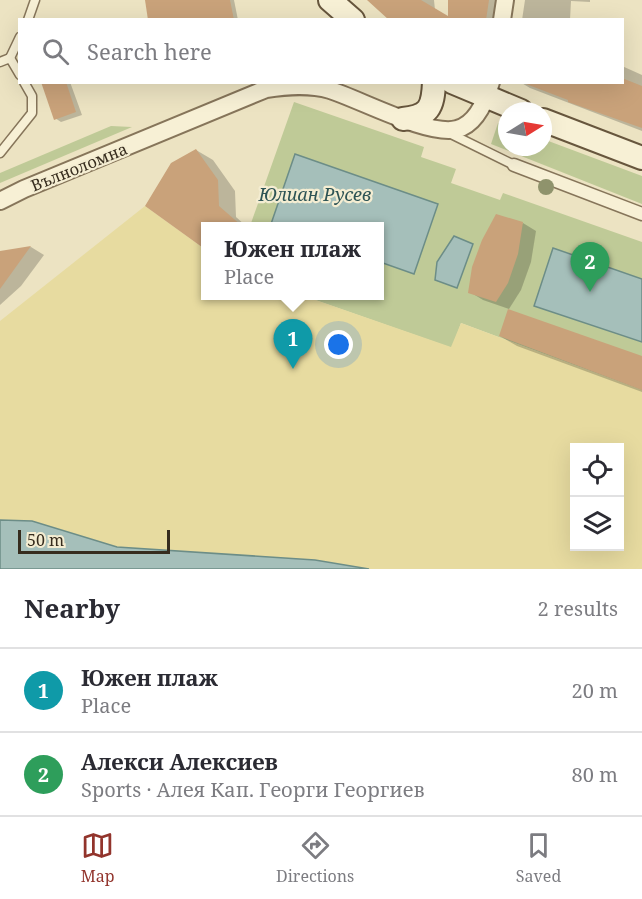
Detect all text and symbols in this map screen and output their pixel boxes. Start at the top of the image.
search box [18,18,624,84]
icon: search [39,35,72,68]
text: Search here [87,36,212,66]
north arrow [498,102,552,156]
street label: Вълноломна [27,138,131,196]
water label: Юлиан Русев [258,182,371,206]
popup [201,222,384,300]
text: Южен плаж [224,233,361,263]
pin: 2 [570,242,610,292]
text: Place [224,263,274,290]
pin: 1 [274,320,312,369]
your location [324,330,353,359]
map controls [570,443,624,551]
button: locate [570,443,624,497]
button: layers [570,497,624,551]
scale bar [18,527,170,554]
text: 50 m [27,529,64,551]
text: Nearby [24,590,120,626]
text: 2 results [538,595,618,622]
text: Южен плаж [81,662,218,692]
text: 1 [38,677,49,704]
text: 20 m [572,677,618,704]
text: Place [81,692,131,719]
text: Алекси Алексиев [81,746,278,776]
text: 2 [38,761,49,788]
text: 80 m [572,761,618,788]
text: Sports · Алея Кап. Георги Георгиев [81,776,425,803]
tab: Map [81,829,115,887]
tab: Directions [276,829,354,887]
tab: Saved [516,829,561,887]

